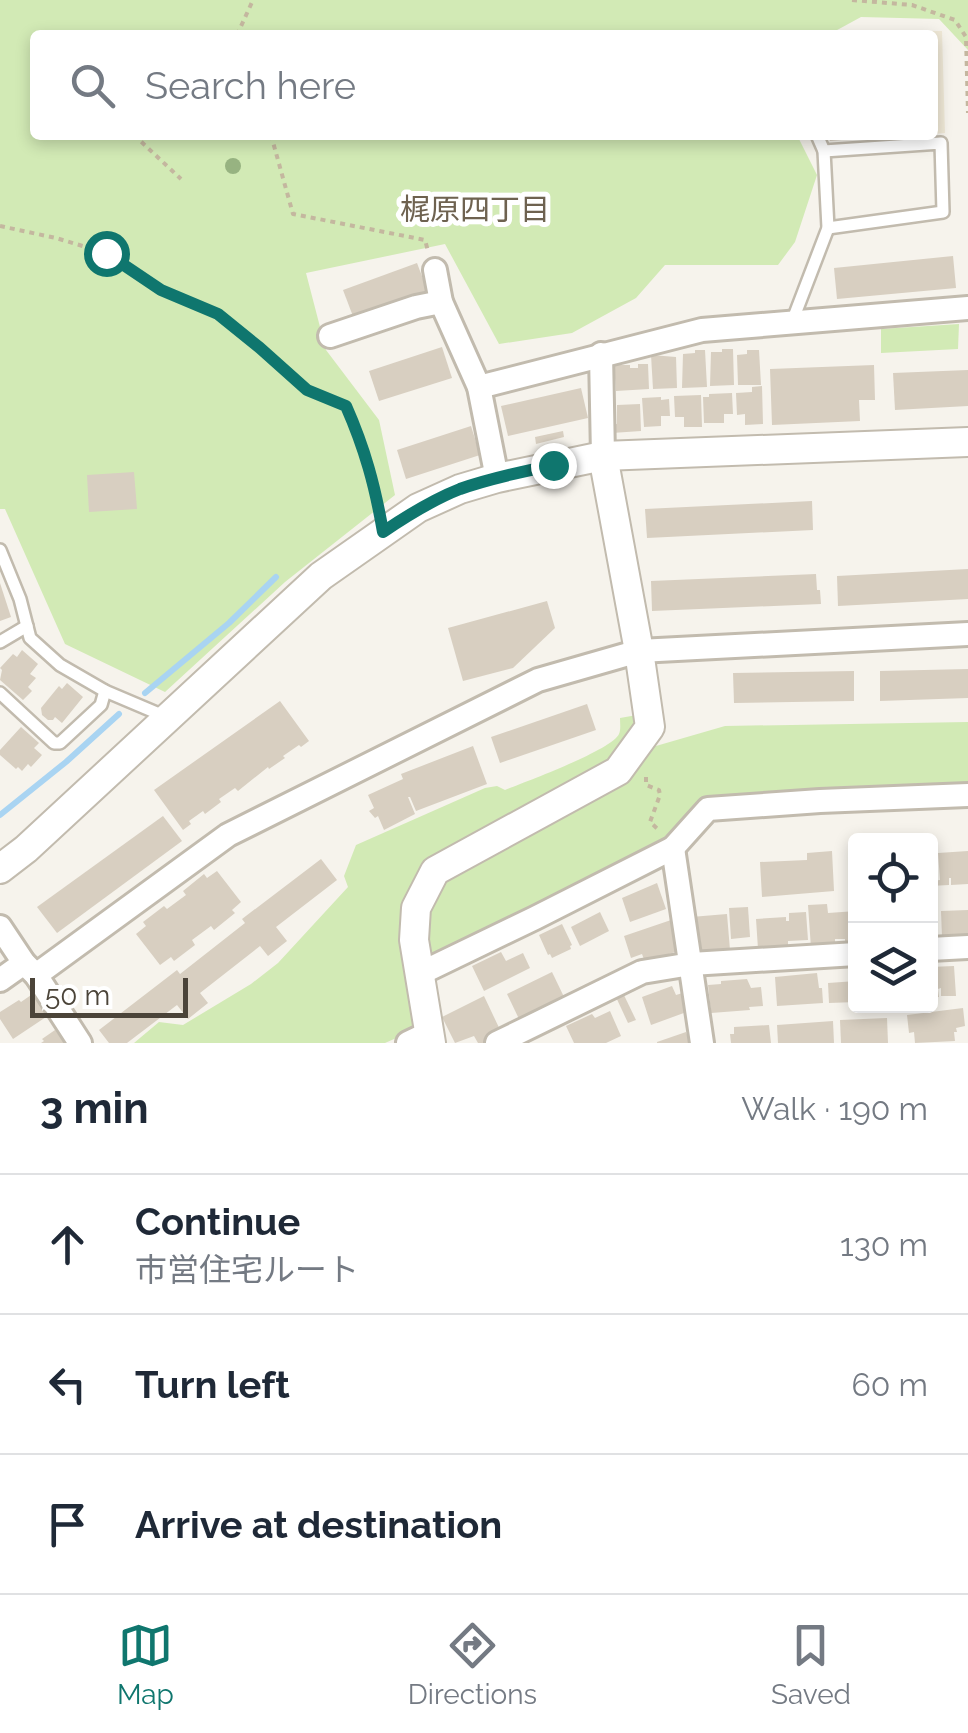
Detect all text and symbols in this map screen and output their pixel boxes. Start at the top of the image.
search box [30,30,938,140]
icon: search [65,58,120,113]
text: Search here [145,63,356,108]
district label: 梶原四丁目 [400,192,550,227]
route start [84,231,130,277]
route end [531,443,577,489]
map controls [848,833,938,1013]
button: locate [848,833,938,923]
button: layers [848,923,938,1013]
scale bar [30,973,188,1018]
text: 50 m [45,979,110,1012]
text: 3 min [40,1084,149,1133]
text: Walk · 190 m [741,1090,928,1127]
text: Continue [135,1199,300,1244]
icon: ahead [40,1217,95,1272]
text: 130 m [840,1226,928,1263]
text: 市営住宅ルート [135,1251,359,1288]
icon: left [40,1357,95,1412]
text: Turn left [135,1362,290,1407]
text: 60 m [852,1366,928,1403]
icon: arrive [40,1497,95,1552]
text: Arrive at destination [135,1502,502,1547]
tab: Map [117,1618,174,1711]
tab: Directions [408,1618,537,1711]
tab: Saved [771,1618,851,1711]

